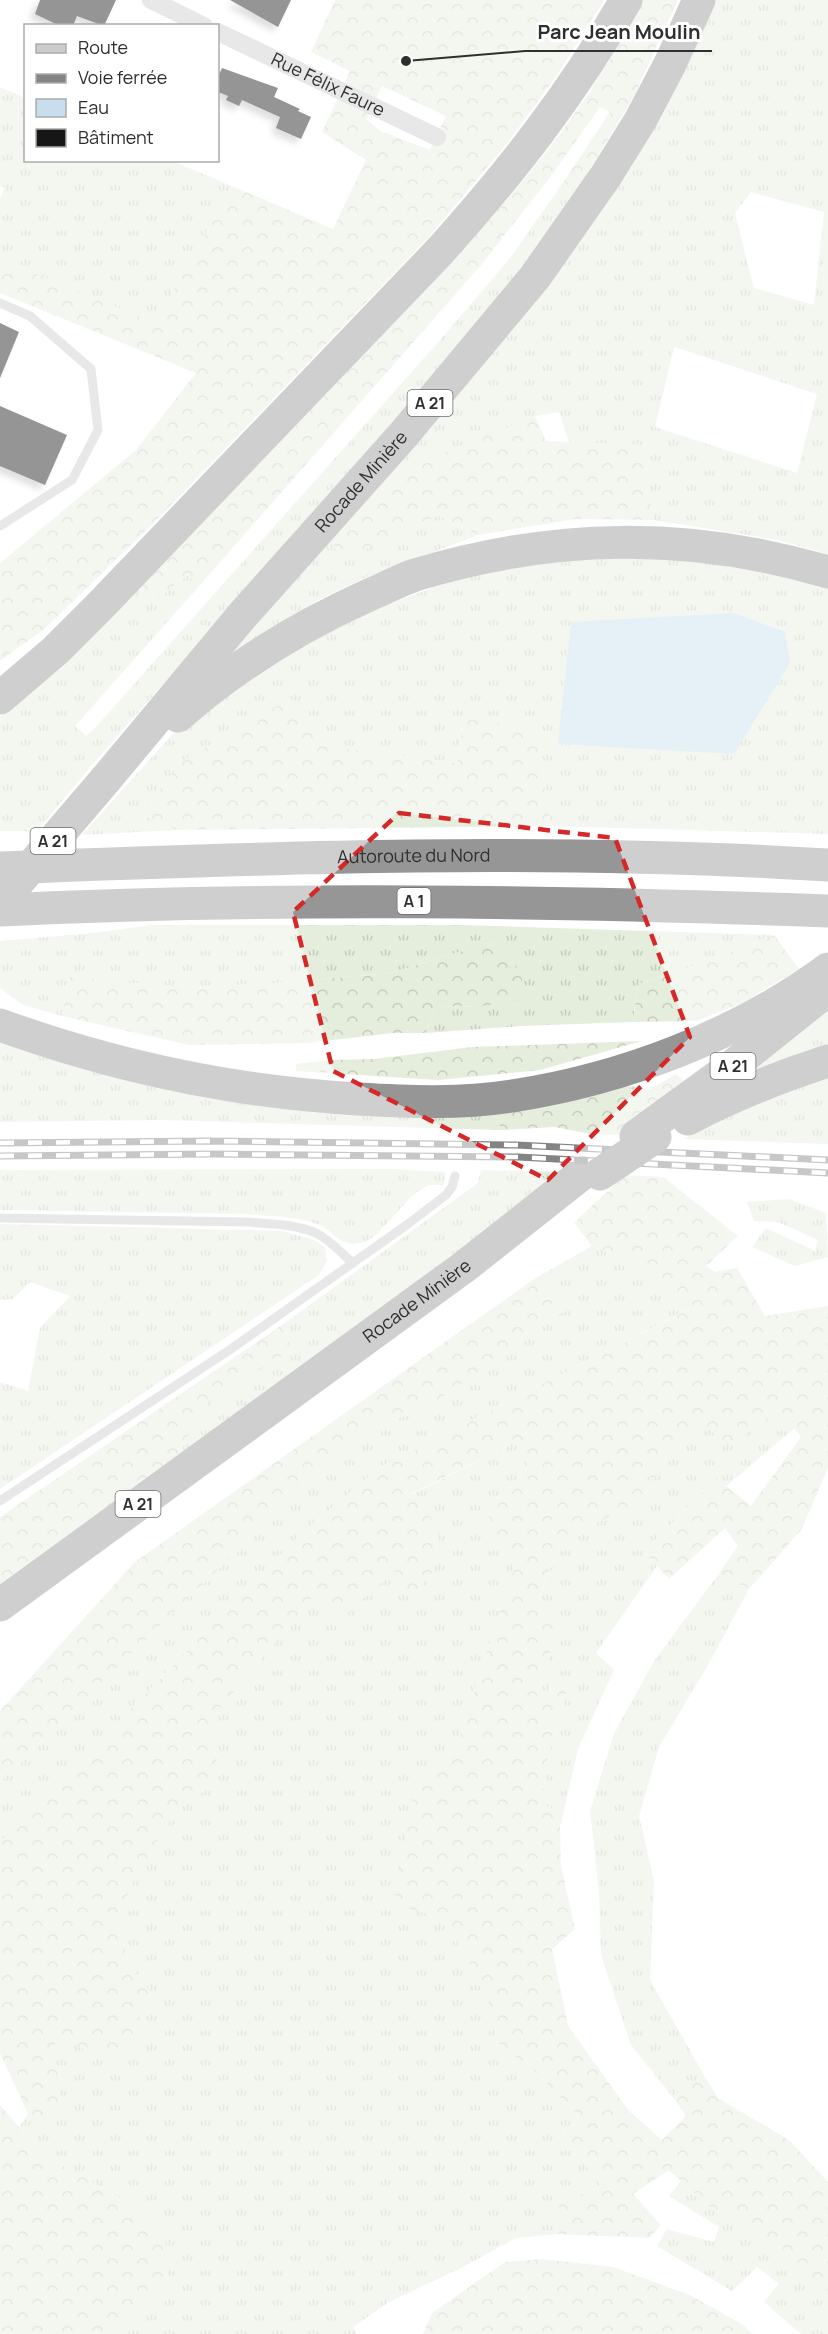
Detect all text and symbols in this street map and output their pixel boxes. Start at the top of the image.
callout: Parc Jean Moulin [525,13,712,51]
text: Parc Jean Moulin [538,18,700,45]
legend [24,24,219,162]
text: Route [78,35,128,59]
street label: Rue Félix Faure [268,46,389,121]
text: Voie ferrée [78,65,167,89]
text: Eau [78,95,109,119]
text: Bâtiment [78,125,154,149]
road number: A 21 [408,390,452,416]
street label: Rocade Minière [309,425,412,537]
road number: A 21 [31,828,76,854]
street label: Autoroute du Nord [337,843,490,868]
road number: A 1 [398,888,430,914]
road number: A 21 [710,1053,756,1079]
street label: Rocade Minière [358,1253,476,1348]
road number: A 21 [116,1491,160,1517]

